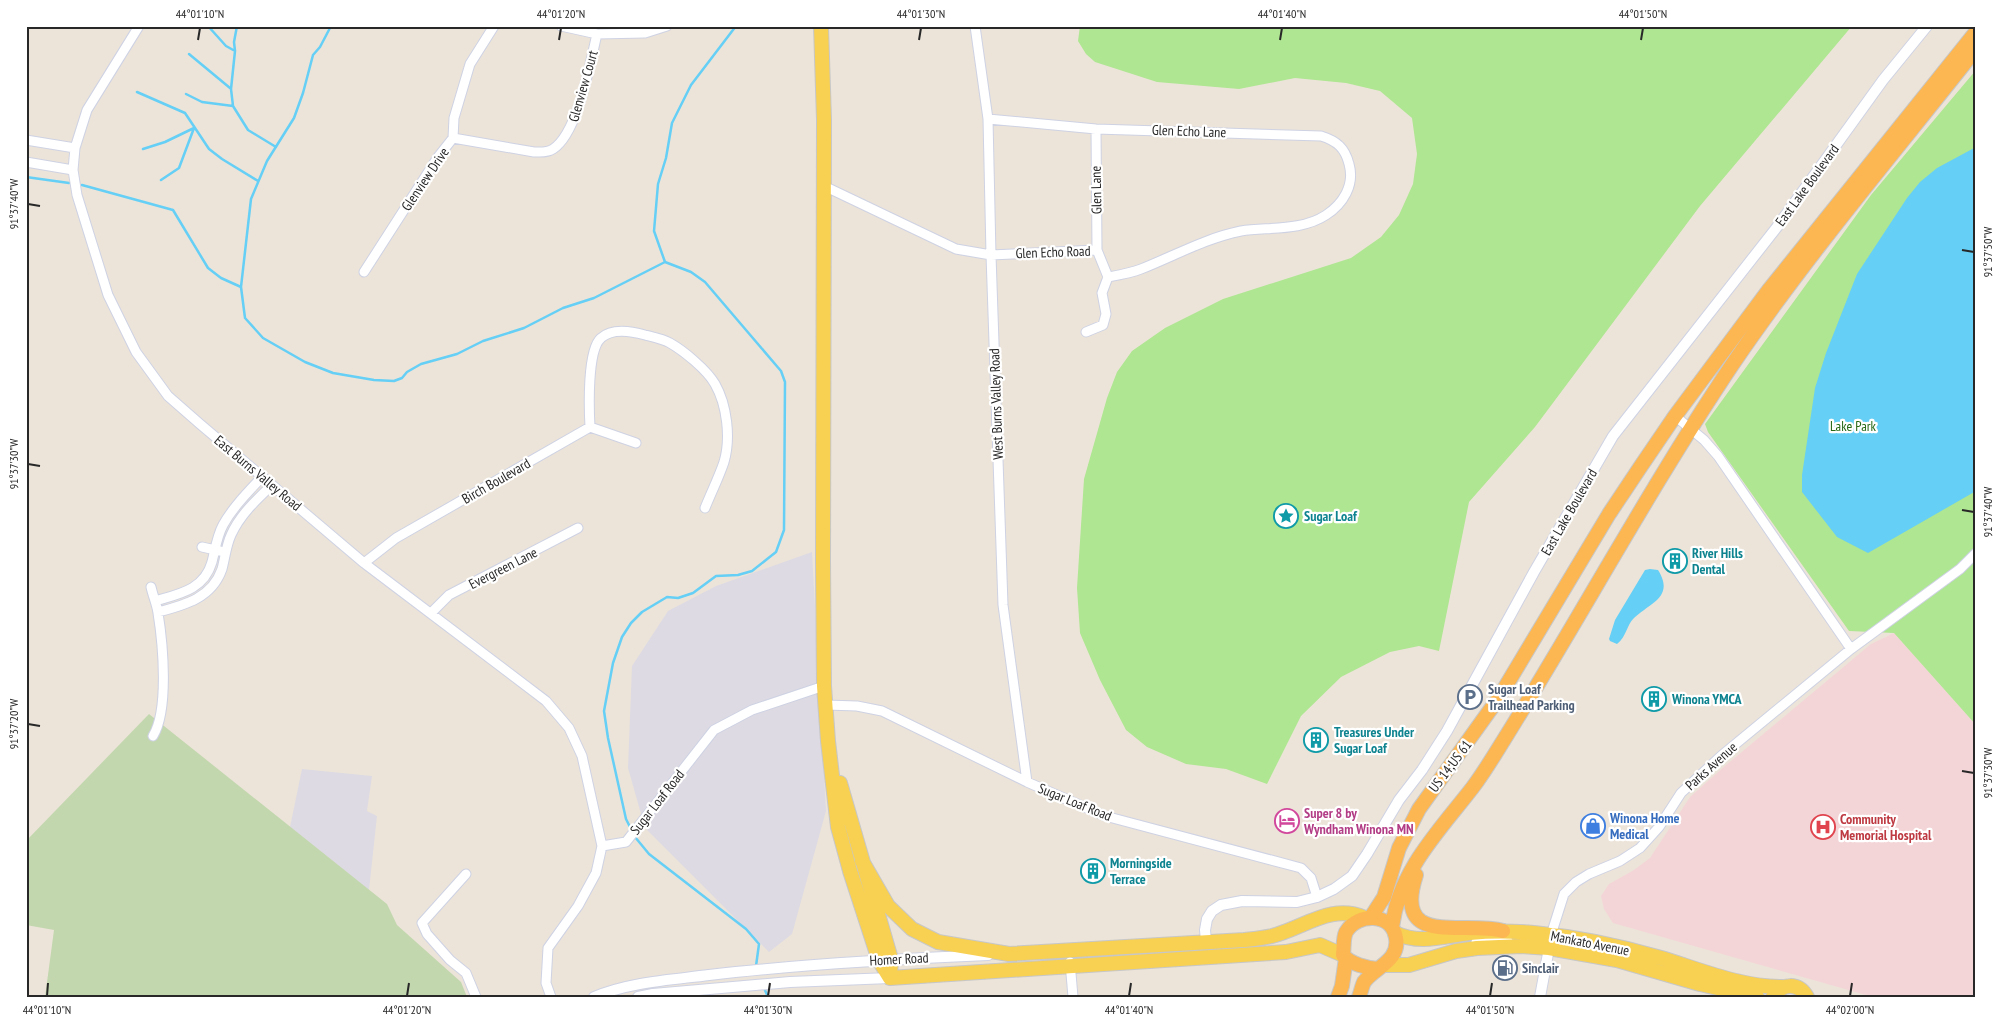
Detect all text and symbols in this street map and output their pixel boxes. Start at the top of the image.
text: 44°01'10"N [176,6,224,21]
text: 44°01'20"N [537,6,585,21]
text: 44°01'30"N [897,6,945,21]
text: 44°01'40"N [1258,6,1306,21]
text: 44°01'50"N [1619,6,1667,21]
street label: Glenview Court [564,48,602,124]
street label: Glen Echo Lane [1152,121,1227,141]
street label: East Lake Boulevard [1771,141,1843,229]
street label: Glenview Drive [397,144,453,214]
street label: Glen Lane [1087,166,1105,214]
text: 91°37'40"W [6,179,21,229]
text: 91°37'50"W [1980,227,1995,277]
street label: Glen Echo Road [1015,242,1091,262]
street label: West Burns Valley Road [985,348,1007,460]
park label: Lake Park [1830,417,1877,435]
street label: East Burns Valley Road [211,431,305,515]
text: 91°37'30"W [6,439,21,489]
street label: Birch Boulevard [459,454,533,508]
street label: East Lake Boulevard [1537,466,1601,558]
text: 91°37'40"W [1980,487,1995,537]
place icon: Sugar Loaf [1273,503,1299,529]
place label: Sugar Loaf [1304,507,1358,525]
street label: Evergreen Lane [466,543,541,593]
place label: River Hills Dental [1692,544,1743,578]
building icon: River Hills Dental [1662,548,1688,574]
place label: Sugar Loaf Trailhead Parking [1488,680,1575,714]
parking icon: Sugar Loaf Trailhead Parking [1457,684,1483,710]
building icon: Winona YMCA [1641,686,1667,712]
place label: Winona YMCA [1671,690,1742,708]
text: 91°37'20"W [6,699,21,749]
place label: Treasures Under Sugar Loaf [1334,723,1415,757]
building icon: Treasures Under Sugar Loaf [1303,727,1329,753]
street label: US 14;US 61 [1425,736,1475,796]
street label: Parks Avenue [1681,738,1741,794]
text: 91°37'30"W [1980,748,1995,798]
street label: Sugar Loaf Road [626,766,688,838]
street label: Sugar Loaf Road [1036,779,1114,825]
place label: Super 8 by Wyndham Winona MN [1303,804,1414,838]
hotel icon: Super 8 by Wyndham Winona MN [1274,808,1300,834]
place label: Winona Home Medical [1609,809,1680,843]
place label: Community Memorial Hospital [1840,810,1932,844]
shop icon: Winona Home Medical [1580,813,1606,839]
hospital icon: Community Memorial Hospital [1810,814,1836,840]
place label: Morningside Terrace [1110,854,1172,888]
building icon: Morningside Terrace [1080,858,1106,884]
street label: Mankato Avenue [1549,927,1631,959]
street label: Homer Road [869,948,929,970]
fuel station icon: Sinclair [1492,955,1518,981]
place label: Sinclair [1522,959,1560,977]
text: 44°01'10"N [23,1002,71,1017]
text: 44°01'20"N [383,1002,431,1017]
text: 44°01'30"N [744,1002,792,1017]
text: 44°01'40"N [1105,1002,1153,1017]
text: 44°01'50"N [1466,1002,1514,1017]
text: 44°02'00"N [1826,1002,1874,1017]

